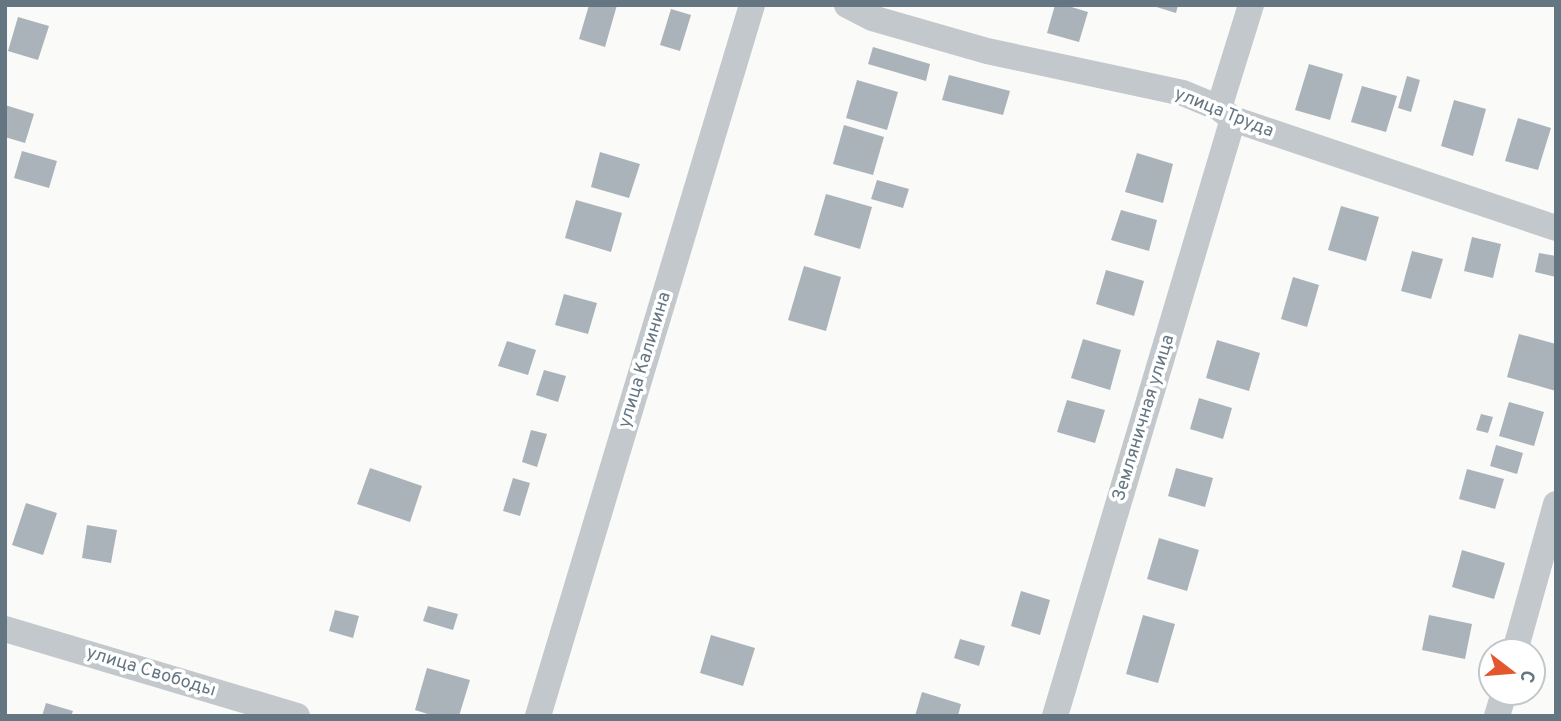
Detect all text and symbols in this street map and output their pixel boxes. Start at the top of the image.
street label: улица Труда [1171,83,1277,143]
street label: улица Калинина [613,289,677,431]
street label: Земляничная улица [1108,332,1180,504]
north arrow [1477,637,1547,707]
street label: улица Свободы [83,641,219,703]
text: С [1513,667,1540,685]

